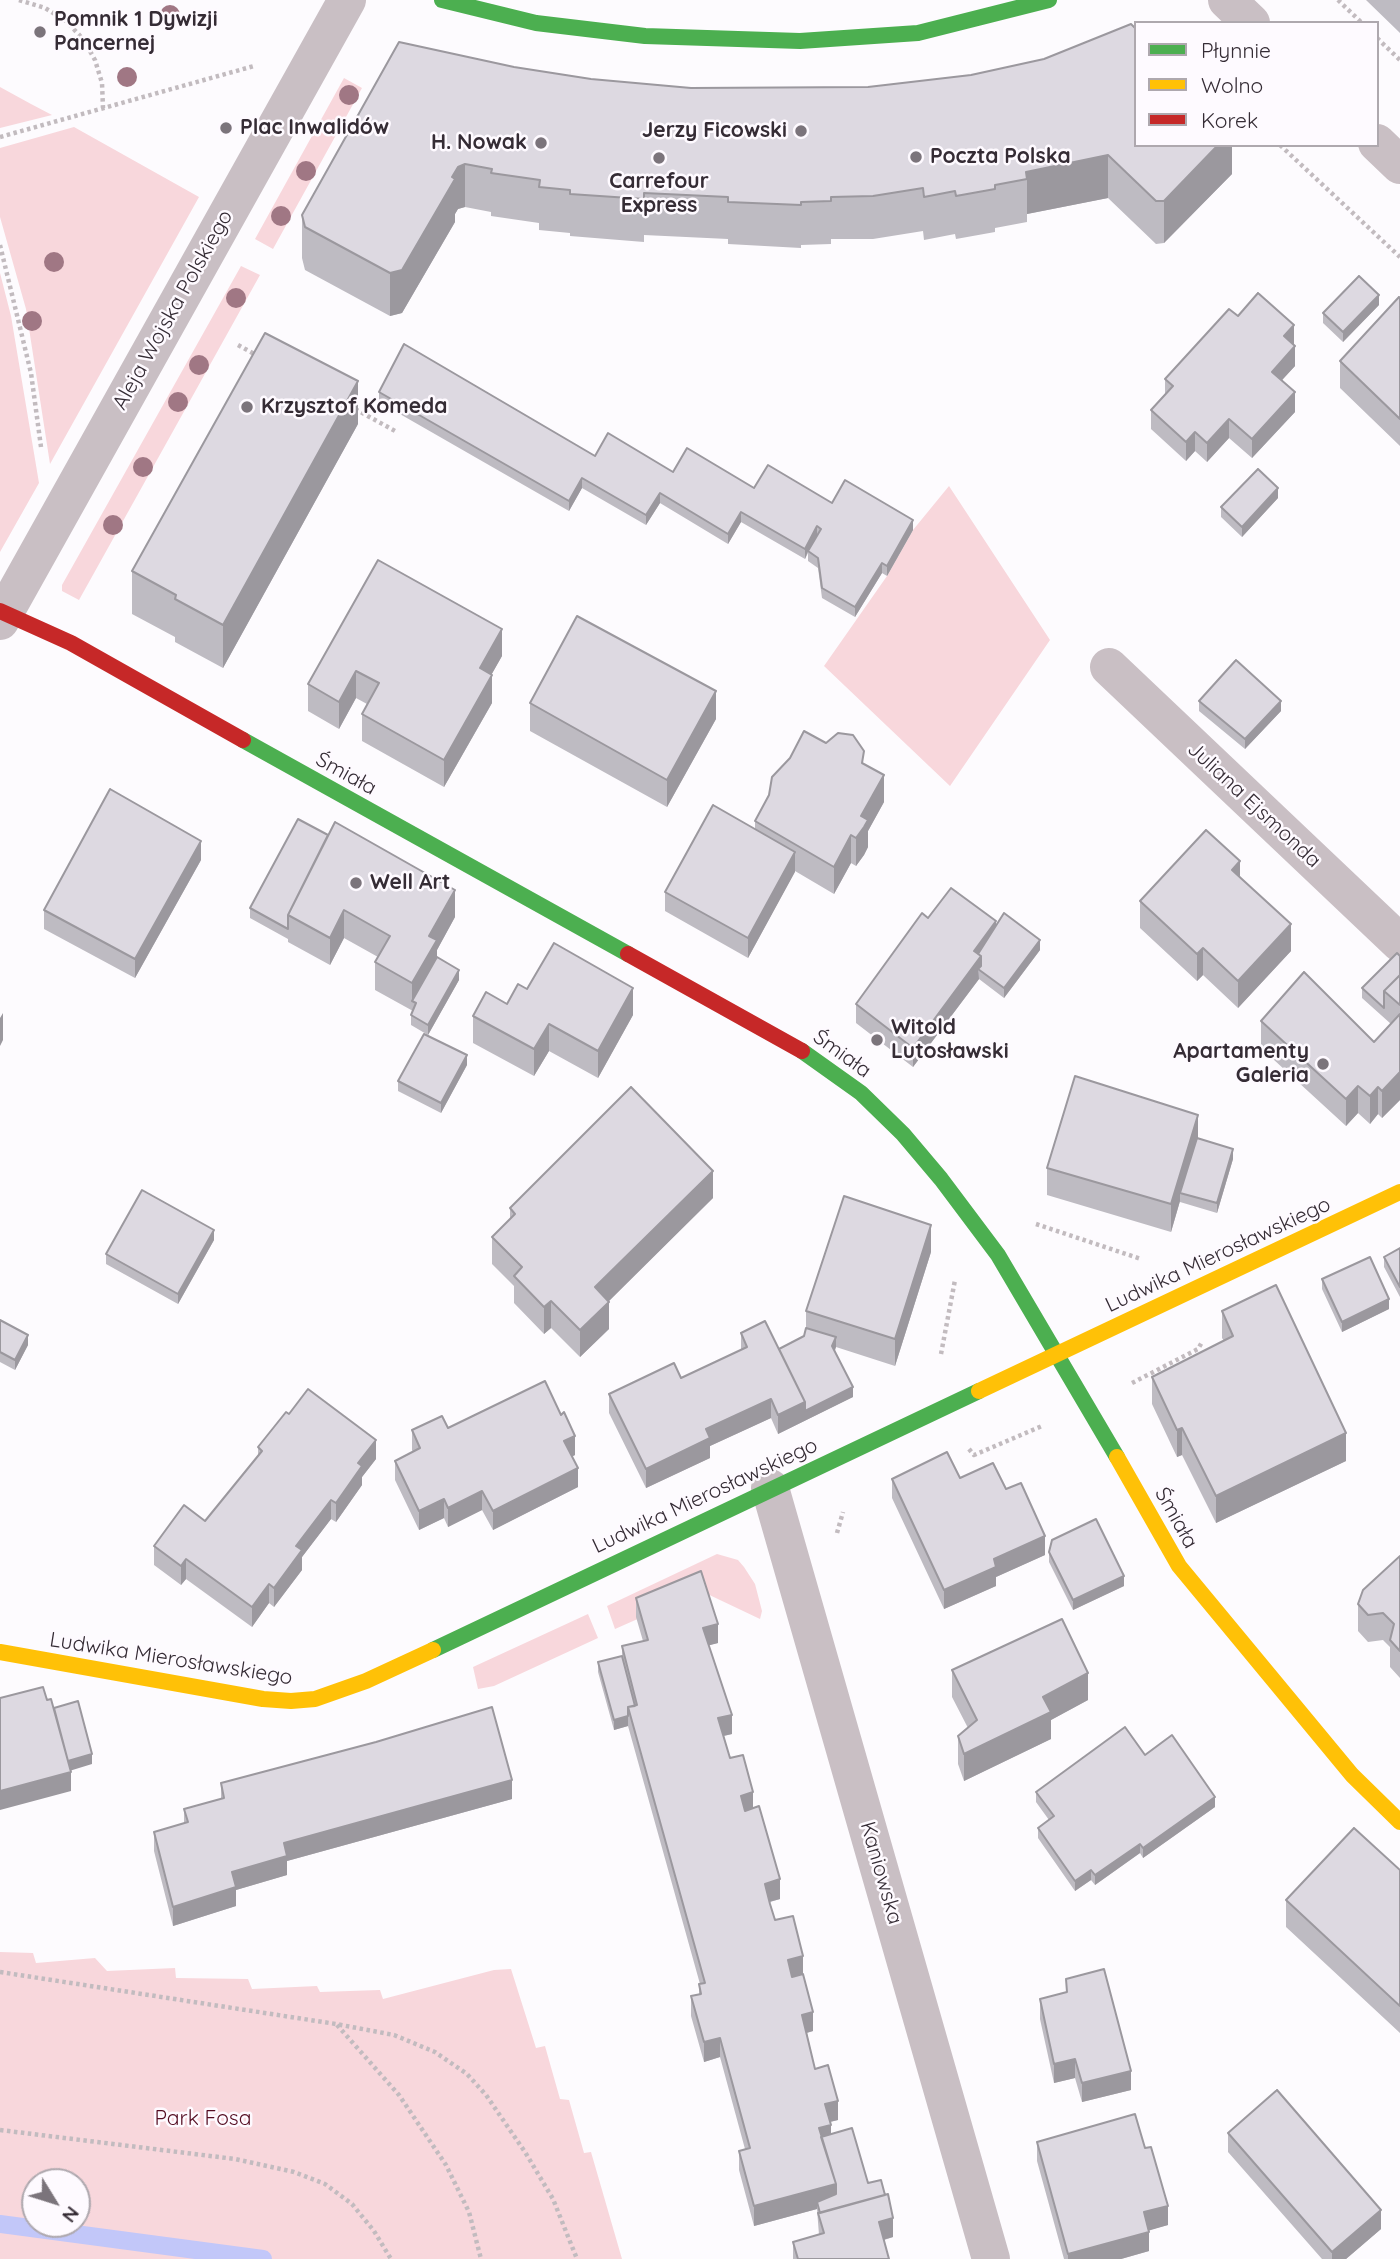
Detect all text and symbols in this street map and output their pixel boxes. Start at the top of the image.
place label: Pomnik 1 Dywizji Pancernej [54,7,218,57]
legend [1134,21,1379,147]
marker: Pomnik 1 Dywizji Pancernej [32,24,48,40]
text: Płynnie [1201,37,1271,63]
text: Wolno [1201,72,1263,98]
text: Korek [1201,107,1258,133]
place label: Plac Inwalidów [240,115,389,141]
place label: Jerzy Ficowski [642,118,787,144]
marker: Plac Inwalidów [218,120,234,136]
marker: Jerzy Ficowski [793,123,809,139]
place label: H. Nowak [431,130,527,156]
marker: H. Nowak [533,135,549,151]
place label: Poczta Polska [930,144,1071,170]
marker: Poczta Polska [908,149,924,165]
marker: Carrefour Express [651,150,667,166]
place label: Carrefour Express [609,169,709,219]
street label: Aleja Wojska Polskiego [108,206,238,414]
place label: Krzysztof Komeda [261,394,447,420]
marker: Krzysztof Komeda [239,399,255,415]
street label: Juliana Ejsmonda [1182,737,1326,873]
street label: Śmiała [311,747,381,801]
place label: Well Art [370,870,450,896]
marker: Well Art [348,875,364,891]
place label: Witold Lutosławski [891,1015,1009,1065]
street label: Śmiała [808,1024,876,1084]
marker: Witold Lutosławski [869,1032,885,1048]
place label: Apartamenty Galeria [1173,1039,1309,1089]
marker: Apartamenty Galeria [1315,1056,1331,1072]
street label: Ludwika Mierosławskiego [1101,1192,1335,1318]
street label: Ludwika Mierosławskiego [588,1433,822,1559]
street label: Śmiała [1149,1483,1203,1553]
street label: Ludwika Mierosławskiego [48,1627,294,1691]
street label: Kaniowska [854,1819,908,1927]
park label: Park Fosa [154,2106,252,2132]
north arrow [21,2168,91,2238]
text: N [57,2202,85,2228]

